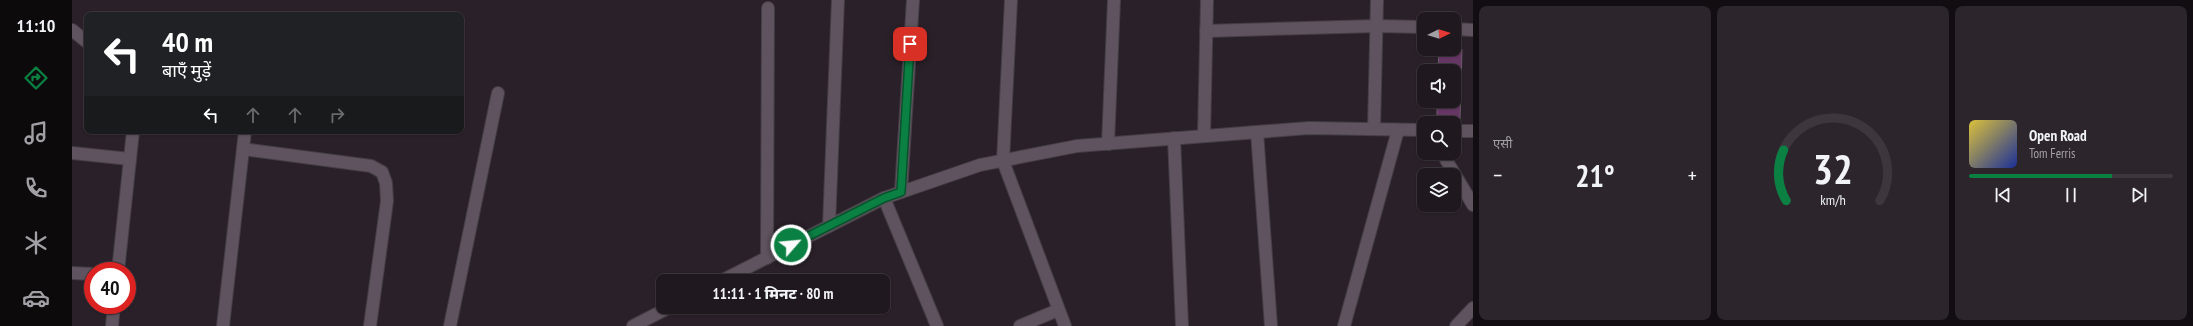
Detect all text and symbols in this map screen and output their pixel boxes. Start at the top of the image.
north arrow [1417,12,1461,56]
map controls [1417,12,1461,212]
text: 11:10 [17,14,55,37]
text: 40 m [162,23,213,60]
pin [893,27,927,61]
icon: left [96,28,148,80]
icon: arrive [899,33,921,55]
text: बाएँ मुड़ें [162,59,211,82]
icon: directions [22,64,50,92]
button: sound [1417,64,1461,108]
icon: left [200,104,222,126]
icon: ahead [242,104,264,126]
icon: ahead [284,104,306,126]
icon: right [326,104,348,126]
button: search [1417,116,1461,160]
icon: music [22,119,50,147]
text: Open Road [2029,126,2087,145]
text: एसी [1493,135,1512,152]
text: 32 [1813,142,1853,195]
text: Tom Ferris [2029,145,2075,162]
text: 21° [1575,156,1615,195]
text: − [1493,161,1502,189]
text: + [1688,161,1697,189]
button: layers [1417,168,1461,212]
icon: phone [22,174,50,202]
icon: previous [1992,184,2014,206]
icon: pause [2060,184,2082,206]
icon: next [2128,184,2150,206]
text: km/h [1820,190,1846,209]
position arrow [770,224,812,266]
icon: climate [22,229,50,257]
speed limit sign: 40 [84,262,136,314]
icon: car [22,284,50,312]
text: 11:11 · 1 मिनट · 80 m [712,284,834,303]

